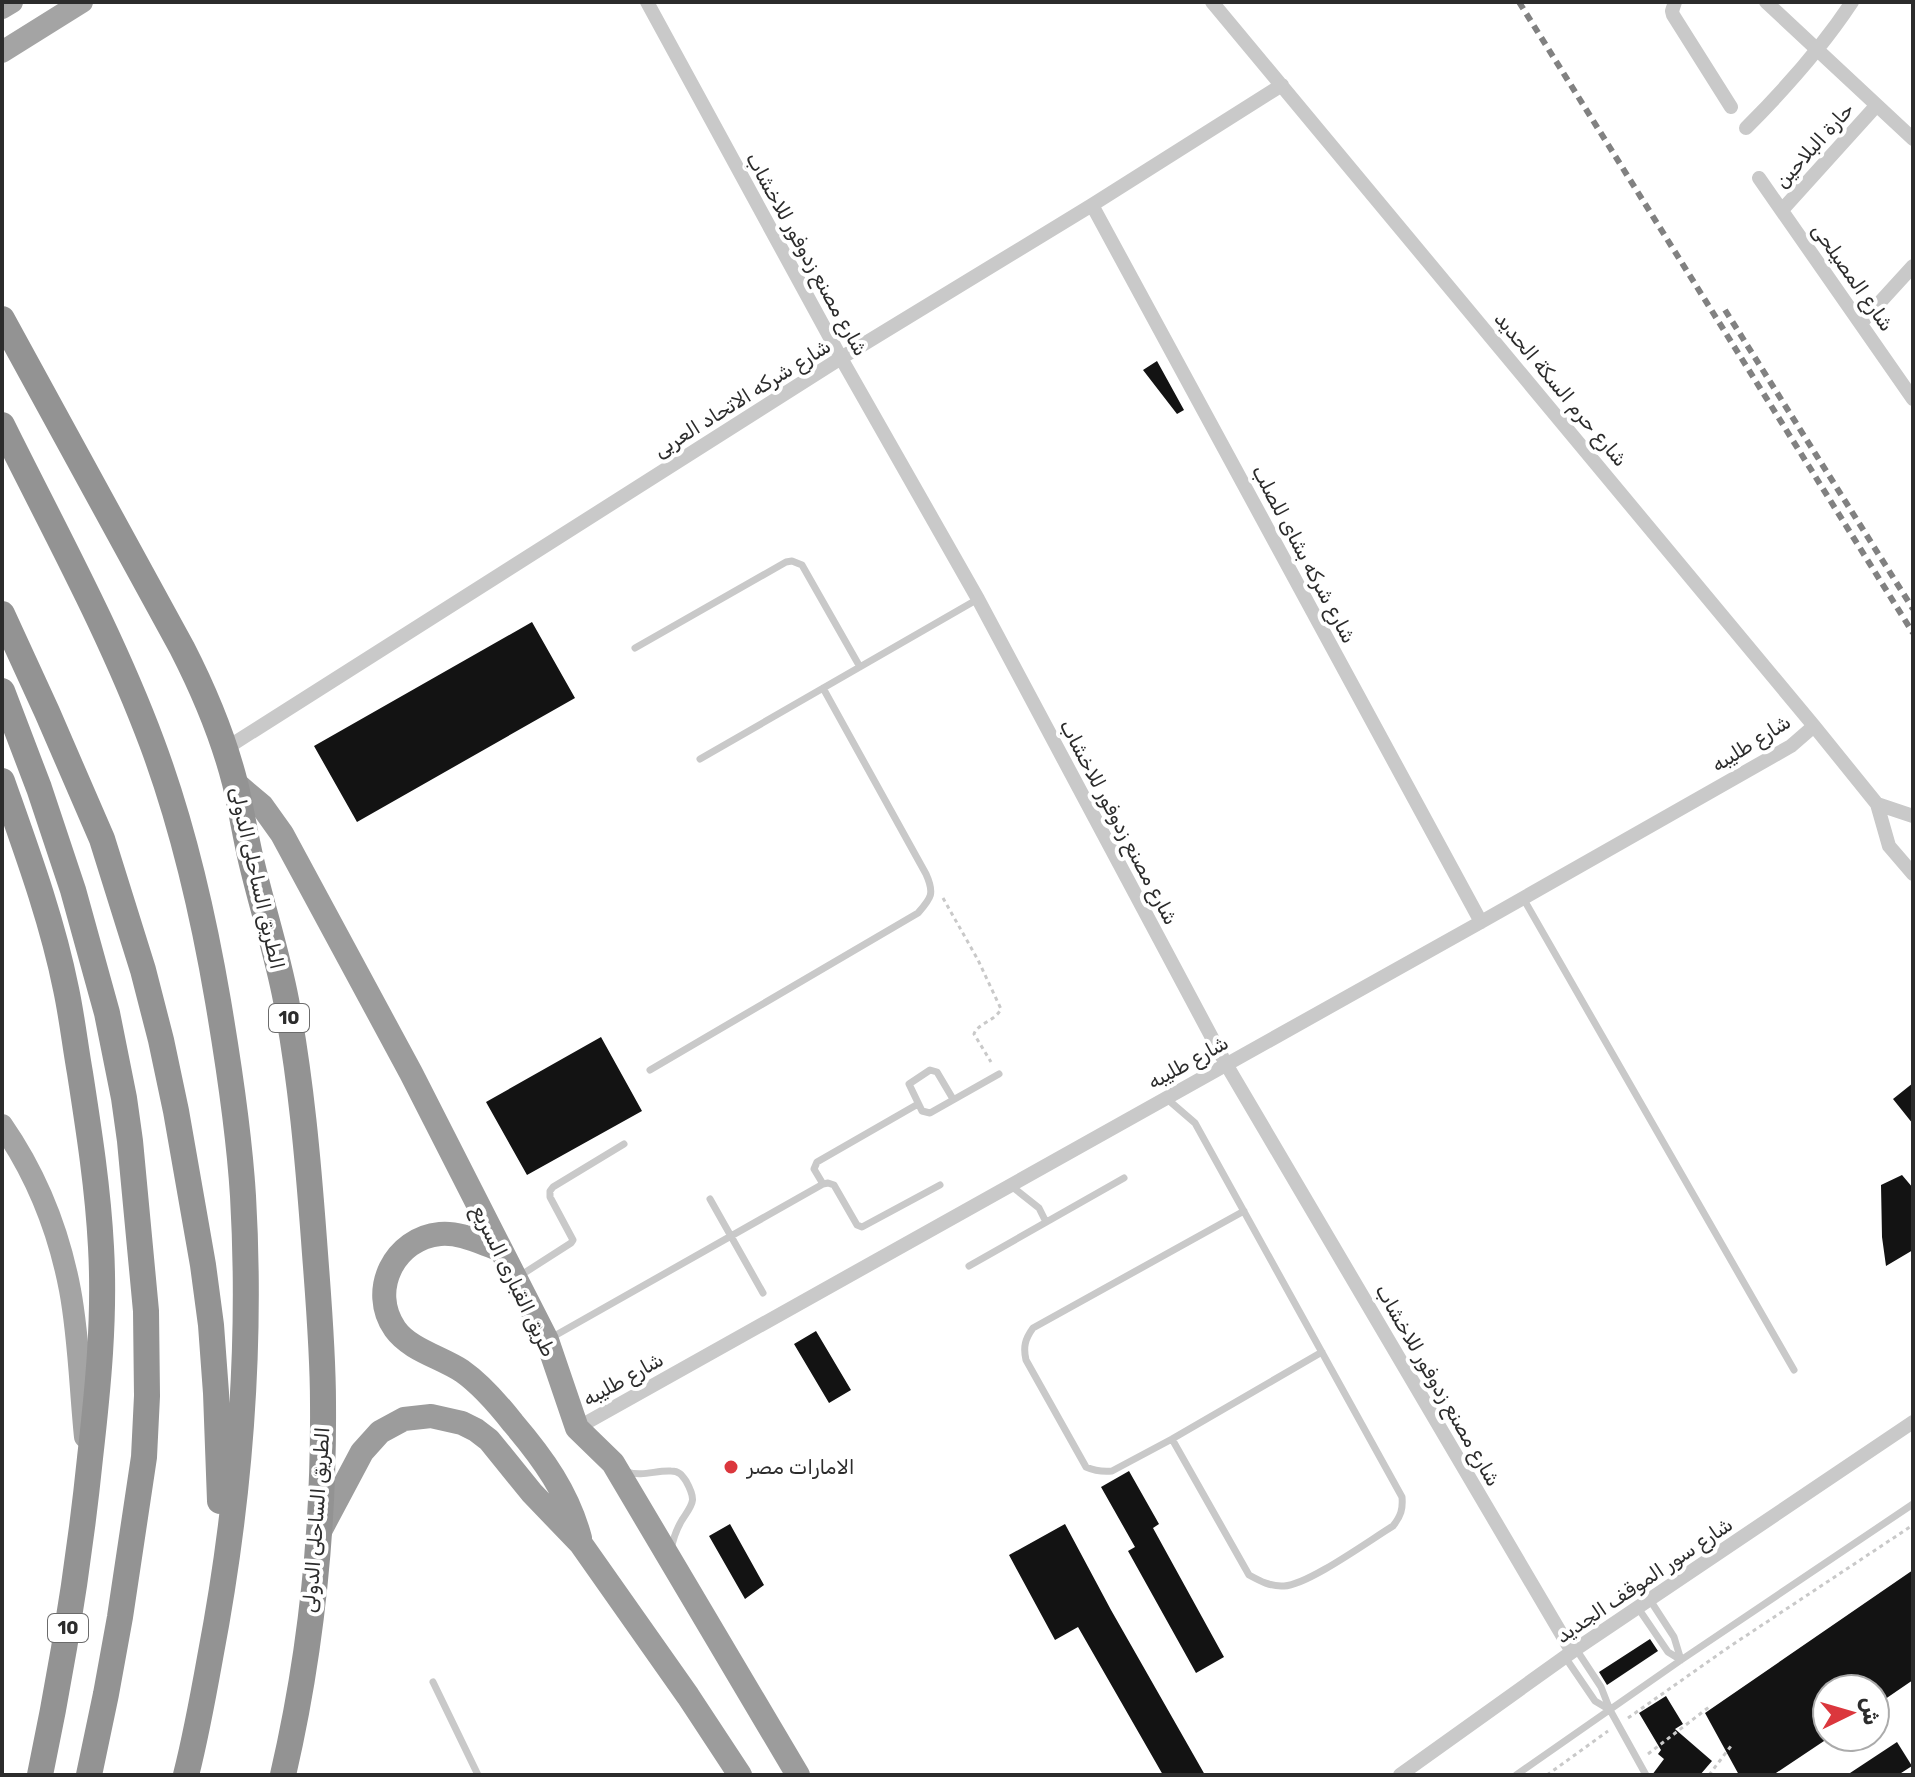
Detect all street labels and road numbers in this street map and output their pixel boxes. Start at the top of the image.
street label: حارة البلاحين [1769,97,1859,193]
street label: شارع مصنع زدوفور للاخشاب [739,148,873,361]
street label: شارع المصيلحى [1805,218,1899,337]
street label: شارع حرم السكة الحديد [1488,307,1633,472]
street label: شارع شركه الاتحاد العربى [649,334,836,464]
street label: شارع شركه بشاى للصلب [1245,461,1361,648]
street label: شارع طليبه [1707,709,1796,778]
street label: شارع مصنع زدوفور للاخشاب [1053,715,1183,930]
street label: الطريق الساحلى الدولى [224,784,290,972]
road number: 10 [269,1004,309,1032]
street label: شارع طليبه [1143,1030,1233,1096]
street label: طريق القبارى السريع [465,1201,561,1361]
street label: شارع مصنع زدوفور للاخشاب [1369,1280,1506,1491]
street label: شارع طليبه [578,1347,668,1413]
street label: الطريق الساحلى الدولى [298,1426,334,1614]
street label: شارع سور الموقف الجديد [1551,1512,1738,1650]
road number: 10 [48,1614,88,1642]

